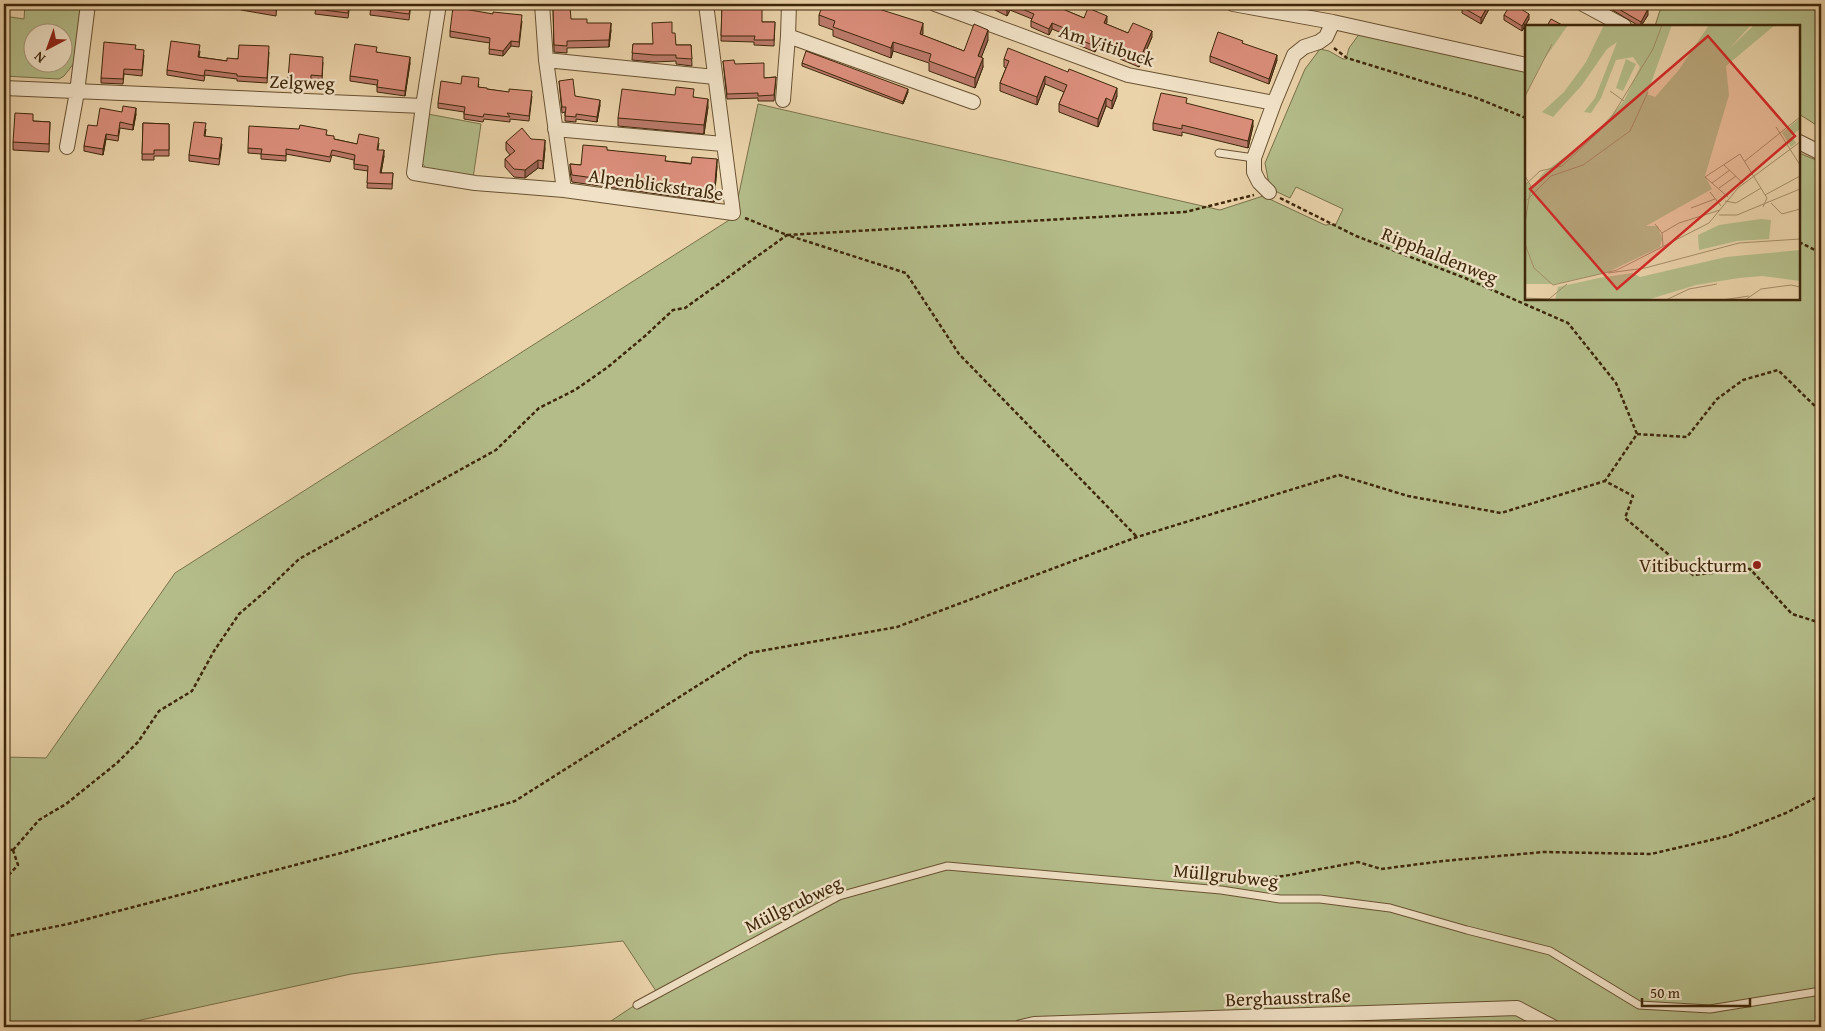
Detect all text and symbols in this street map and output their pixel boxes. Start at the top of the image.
street label: Am Vitibuck [1056,16,1159,74]
north arrow [22,22,72,72]
inset map [1525,25,1800,300]
text: N [29,47,50,68]
street label: Zelgweg [269,67,336,97]
street label: Alpenblickstraße [587,161,725,207]
street label: Ripphaldenweg [1378,219,1503,291]
place label: Vitibuckturm [1639,551,1747,579]
marker: Vitibuckturm [1751,559,1763,571]
street label: Müllgrubweg [1172,856,1280,894]
street label: Müllgrubweg [739,868,847,940]
scale bar [1642,976,1750,1008]
street label: Berghausstraße [1225,981,1351,1013]
text: 50 m [1650,982,1681,1003]

